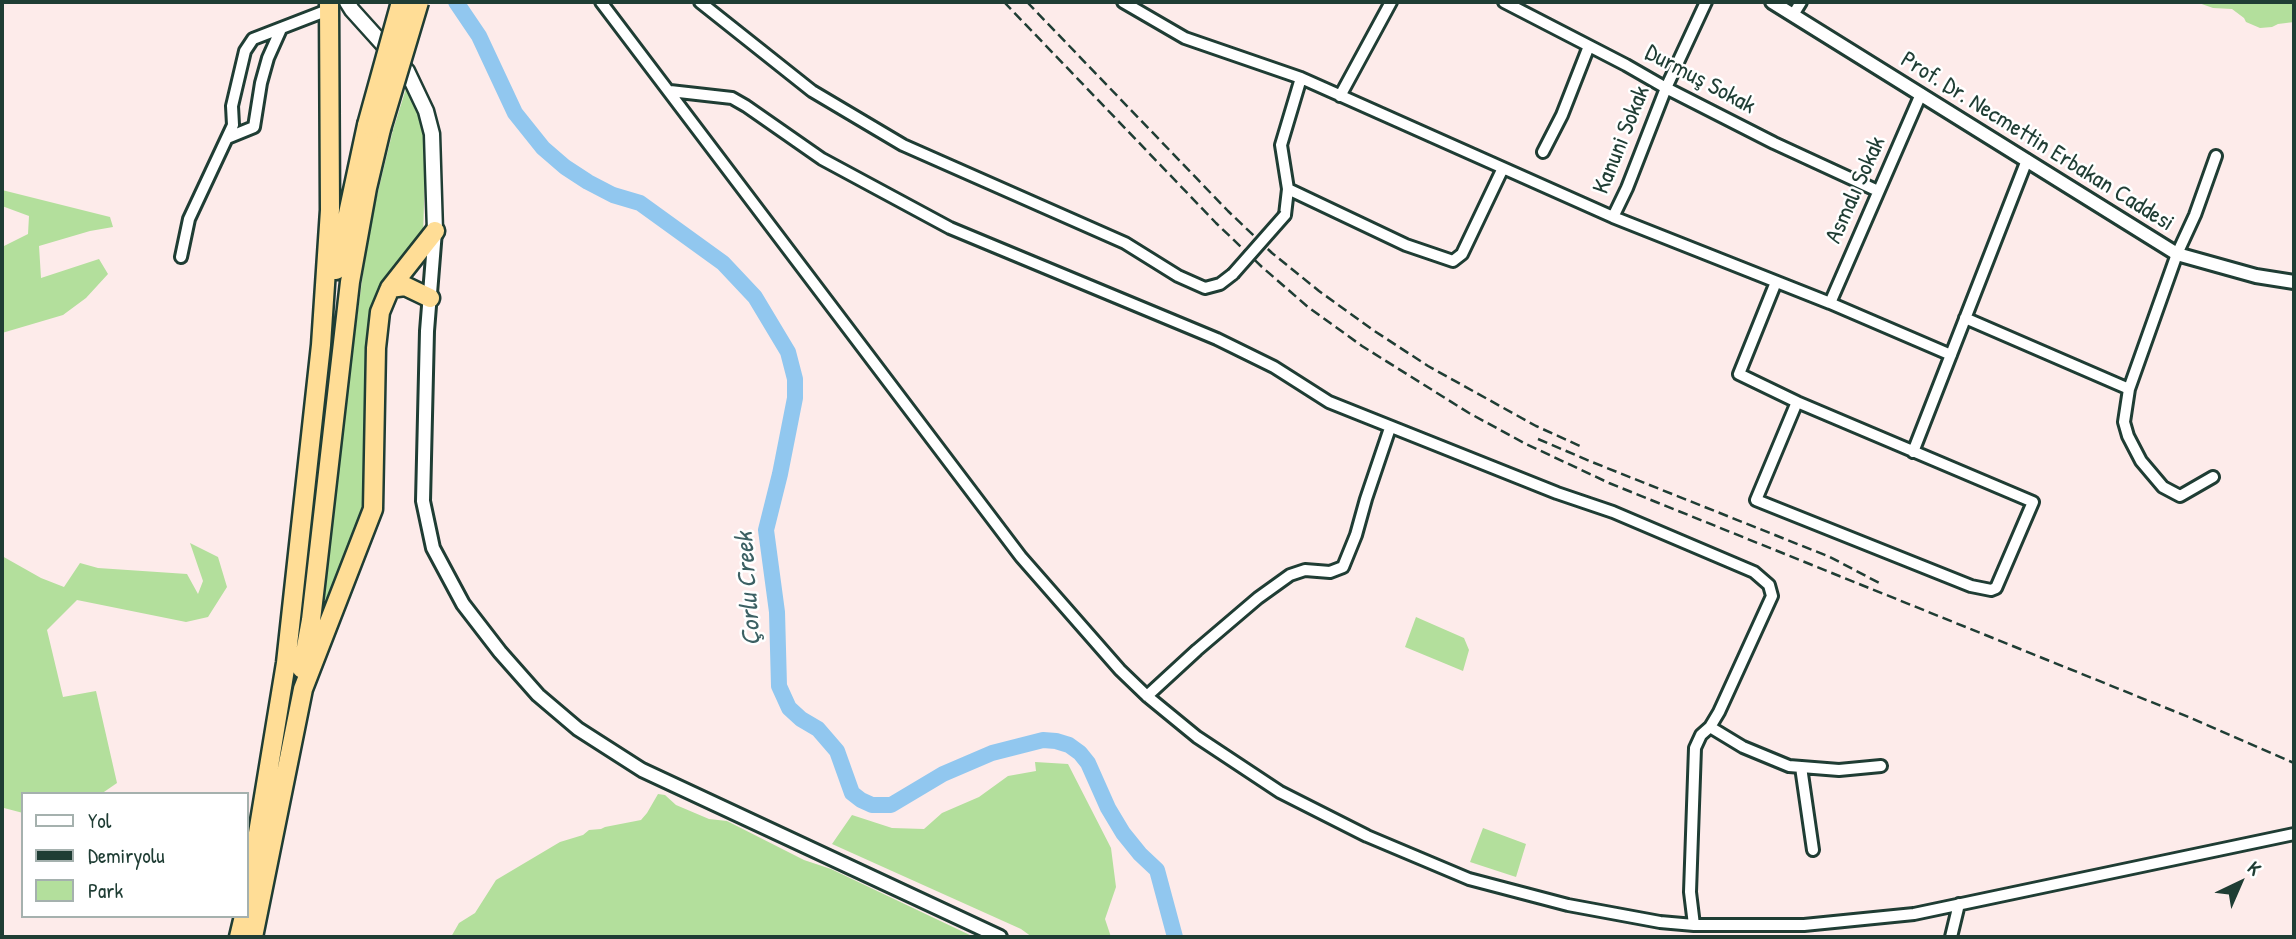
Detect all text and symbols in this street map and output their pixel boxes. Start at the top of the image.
street label: Durmuş Sokak [1640,39,1760,121]
street label: Prof. Dr. Necmettin Erbakan Caddesi [1895,46,2179,238]
street label: Kanuni Sokak [1587,82,1657,198]
street label: Asmalı Sokak [1820,132,1892,248]
water label: Çorlu Creek [729,531,769,647]
legend [21,792,248,918]
text: Yol [88,806,111,835]
text: Demiryolu [88,841,165,870]
north arrow [2205,848,2275,918]
text: K [2242,855,2267,881]
text: Park [88,876,123,905]

